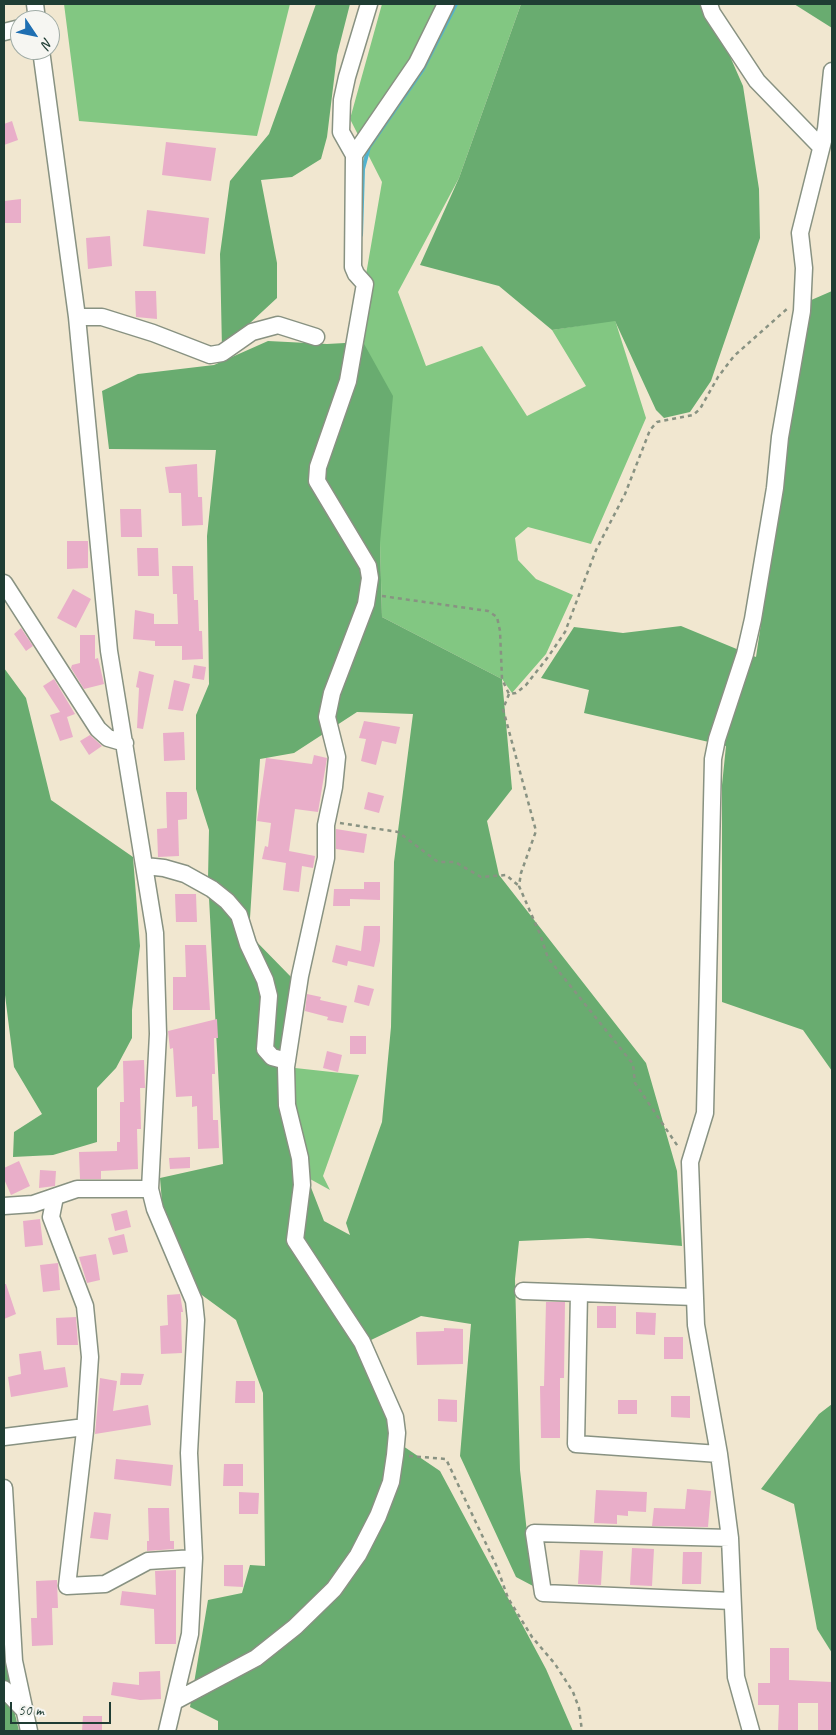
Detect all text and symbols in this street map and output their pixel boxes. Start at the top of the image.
north arrow [10,10,60,60]
text: N [38,35,56,51]
scale bar [12,1692,114,1724]
text: 50 m [18,1701,44,1720]

